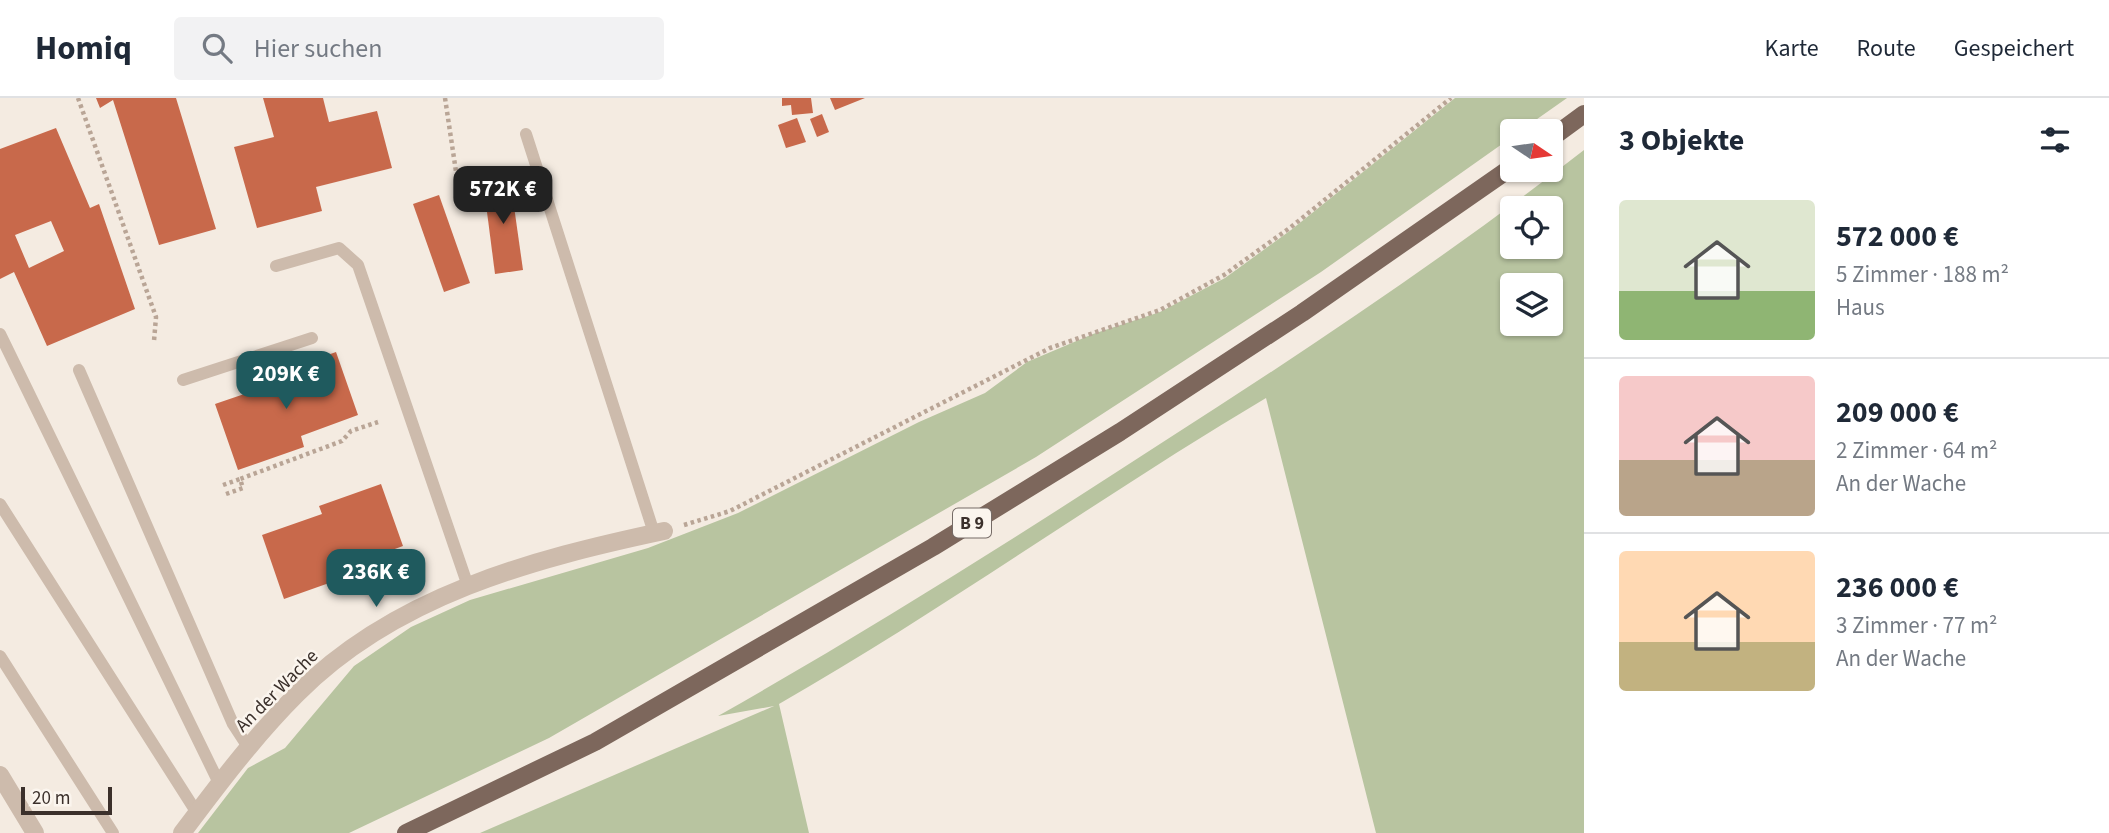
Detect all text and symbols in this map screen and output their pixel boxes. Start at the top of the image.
search box [174,17,664,80]
text: Homiq [35,25,132,72]
icon: search [198,29,236,67]
text: Hier suchen [254,30,382,67]
text: Karte [1765,31,1819,66]
text: Route [1857,31,1916,66]
text: Gespeichert [1954,31,2074,66]
north arrow [1500,119,1563,182]
map controls [1500,119,1563,336]
text: 3 Objekte [1619,119,1744,162]
icon: filters [2036,121,2074,159]
pin: 572K € [446,166,560,226]
text: 572K € [469,172,537,205]
button: locate [1500,196,1563,259]
text: 572 000 € [1836,215,1959,258]
icon: home [1675,228,1759,312]
text: 5 Zimmer · 188 m² [1836,258,2009,291]
button: layers [1500,273,1563,336]
text: Haus [1836,291,1885,324]
pin: 209K € [229,352,343,411]
text: 209K € [252,357,320,390]
text: 209 000 € [1836,391,1959,434]
icon: home [1675,404,1759,488]
text: 2 Zimmer · 64 m² [1836,434,1998,467]
text: An der Wache [1836,467,1966,500]
road number: B 9 [953,508,991,538]
pin: 236K € [319,550,433,609]
text: 236K € [342,555,410,588]
text: 236 000 € [1836,566,1959,609]
icon: home [1675,579,1759,663]
text: 3 Zimmer · 77 m² [1836,609,1998,642]
text: An der Wache [1836,642,1966,675]
street label: An der Wache [230,644,325,739]
scale bar [21,784,112,816]
text: 20 m [32,785,70,812]

